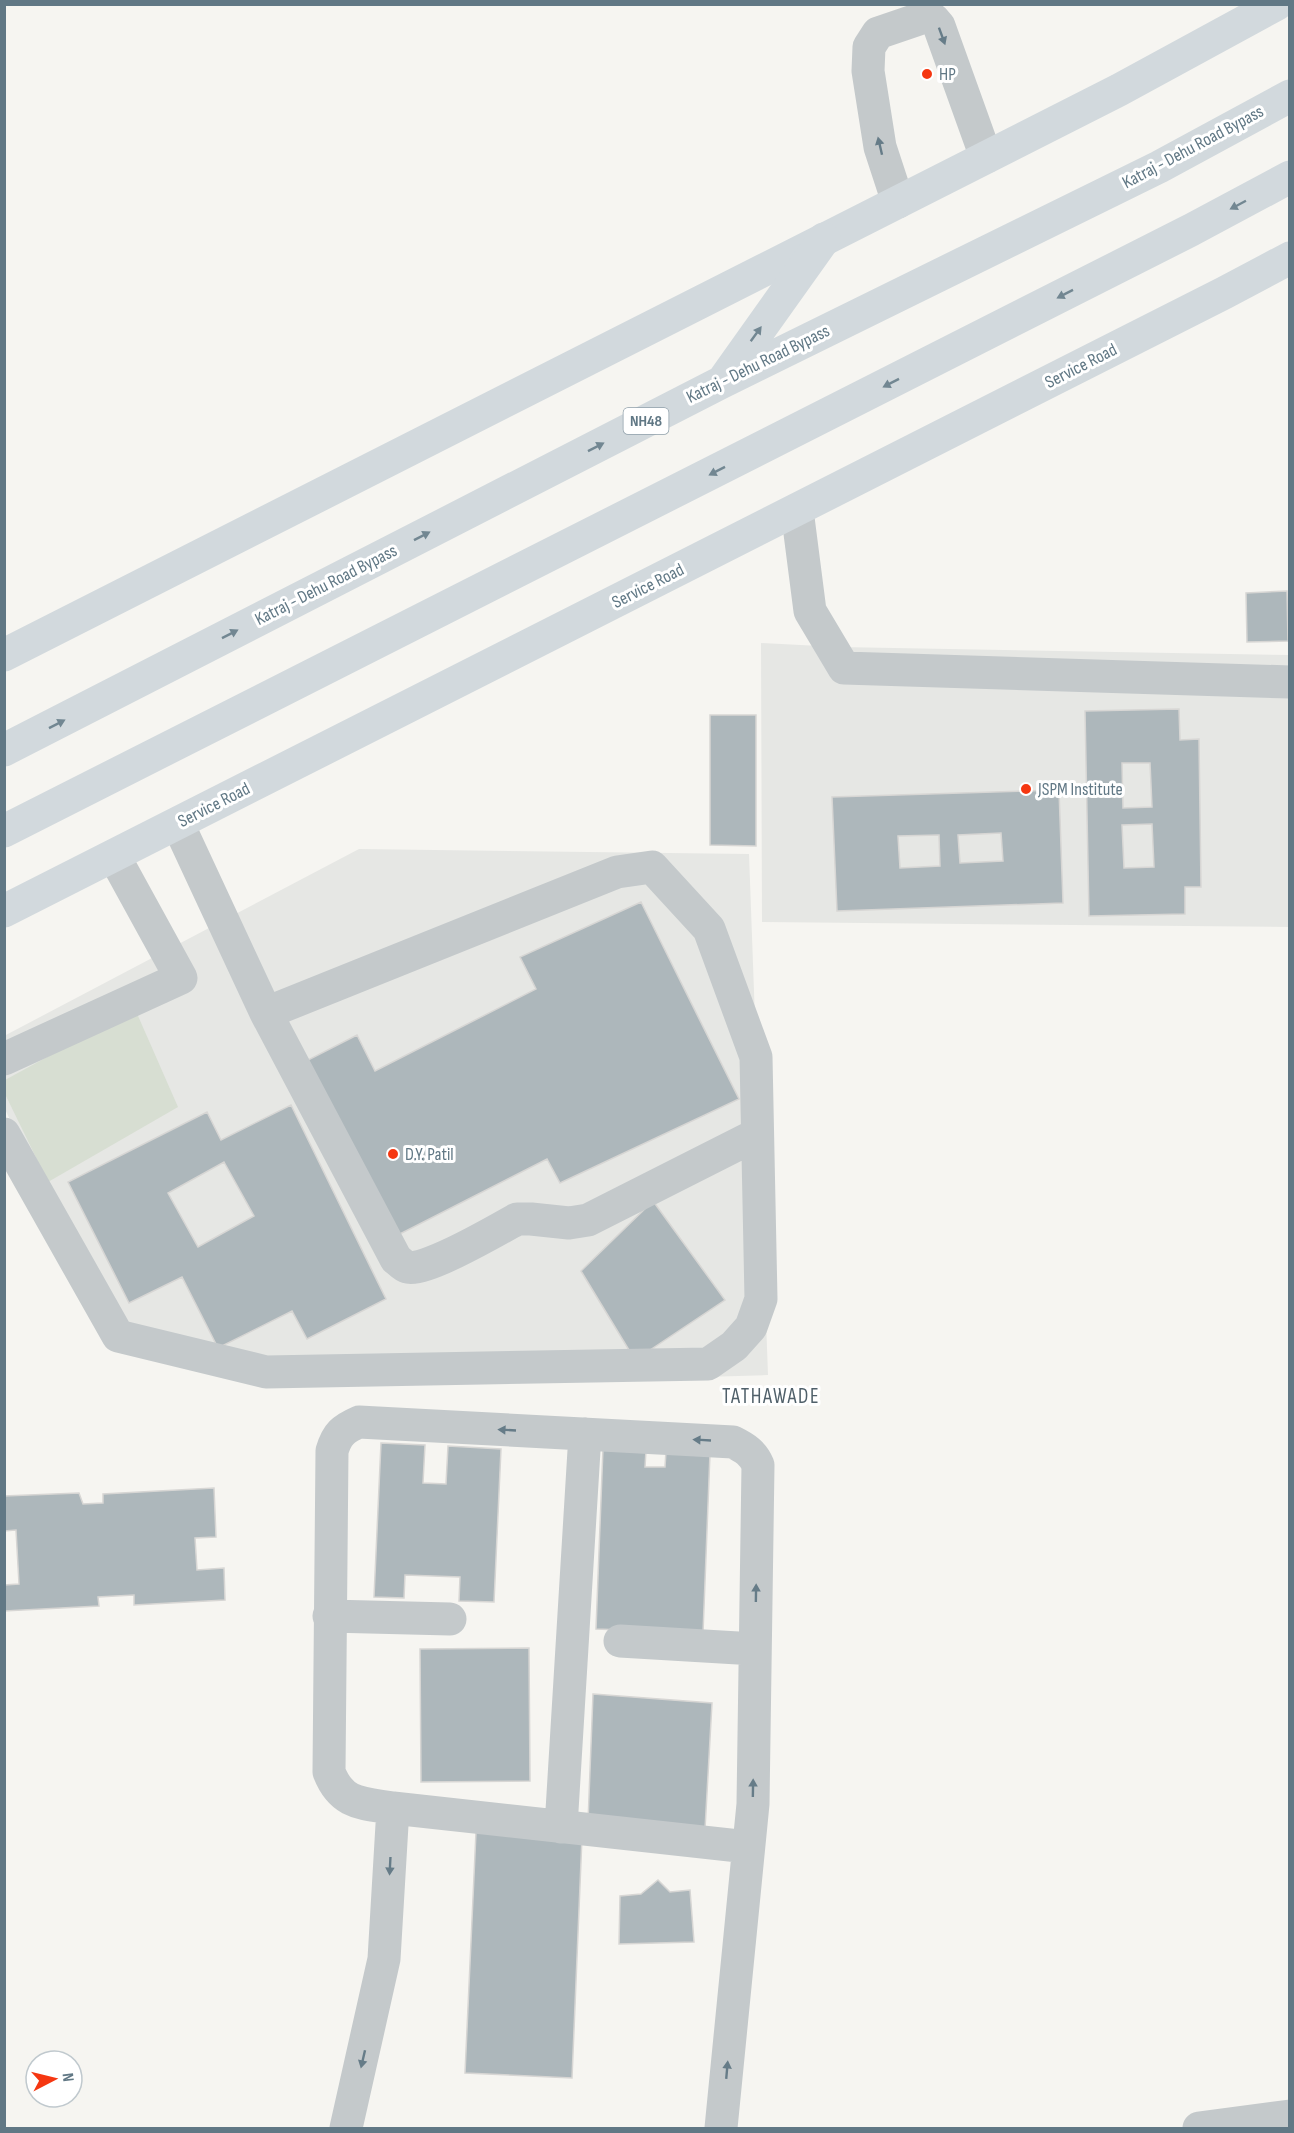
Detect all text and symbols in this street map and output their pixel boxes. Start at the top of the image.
one-way arrow [938,27,948,45]
place label: HP [939,64,956,85]
marker: HP [920,67,934,81]
street label: Katraj - Dehu Road Bypass [1119,101,1267,193]
one-way arrow [875,137,885,155]
one-way arrow [1229,200,1246,210]
one-way arrow [1056,290,1073,299]
street label: Katraj - Dehu Road Bypass [683,320,833,408]
one-way arrow [750,326,761,342]
street label: Service Road [1042,339,1120,393]
one-way arrow [882,378,899,387]
road number: NH48 [624,408,668,434]
one-way arrow [587,442,604,451]
one-way arrow [708,466,725,475]
one-way arrow [414,531,431,541]
street label: Katraj - Dehu Road Bypass [251,540,401,630]
street label: Service Road [609,559,687,613]
one-way arrow [221,630,239,640]
one-way arrow [48,719,65,728]
street label: Service Road [175,778,253,832]
place label: JSPM Institute [1037,779,1123,800]
marker: JSPM Institute [1019,782,1033,796]
place label: D.Y. Patil [405,1144,454,1165]
marker: D.Y. Patil [386,1147,400,1161]
district label: TATHAWADE [722,1384,820,1409]
one-way arrow [498,1425,517,1434]
one-way arrow [692,1436,711,1445]
one-way arrow [751,1584,761,1603]
one-way arrow [748,1779,758,1798]
one-way arrow [385,1857,394,1876]
north arrow [24,2049,84,2109]
one-way arrow [357,2050,367,2068]
one-way arrow [722,2061,732,2080]
text: N [57,2072,77,2083]

